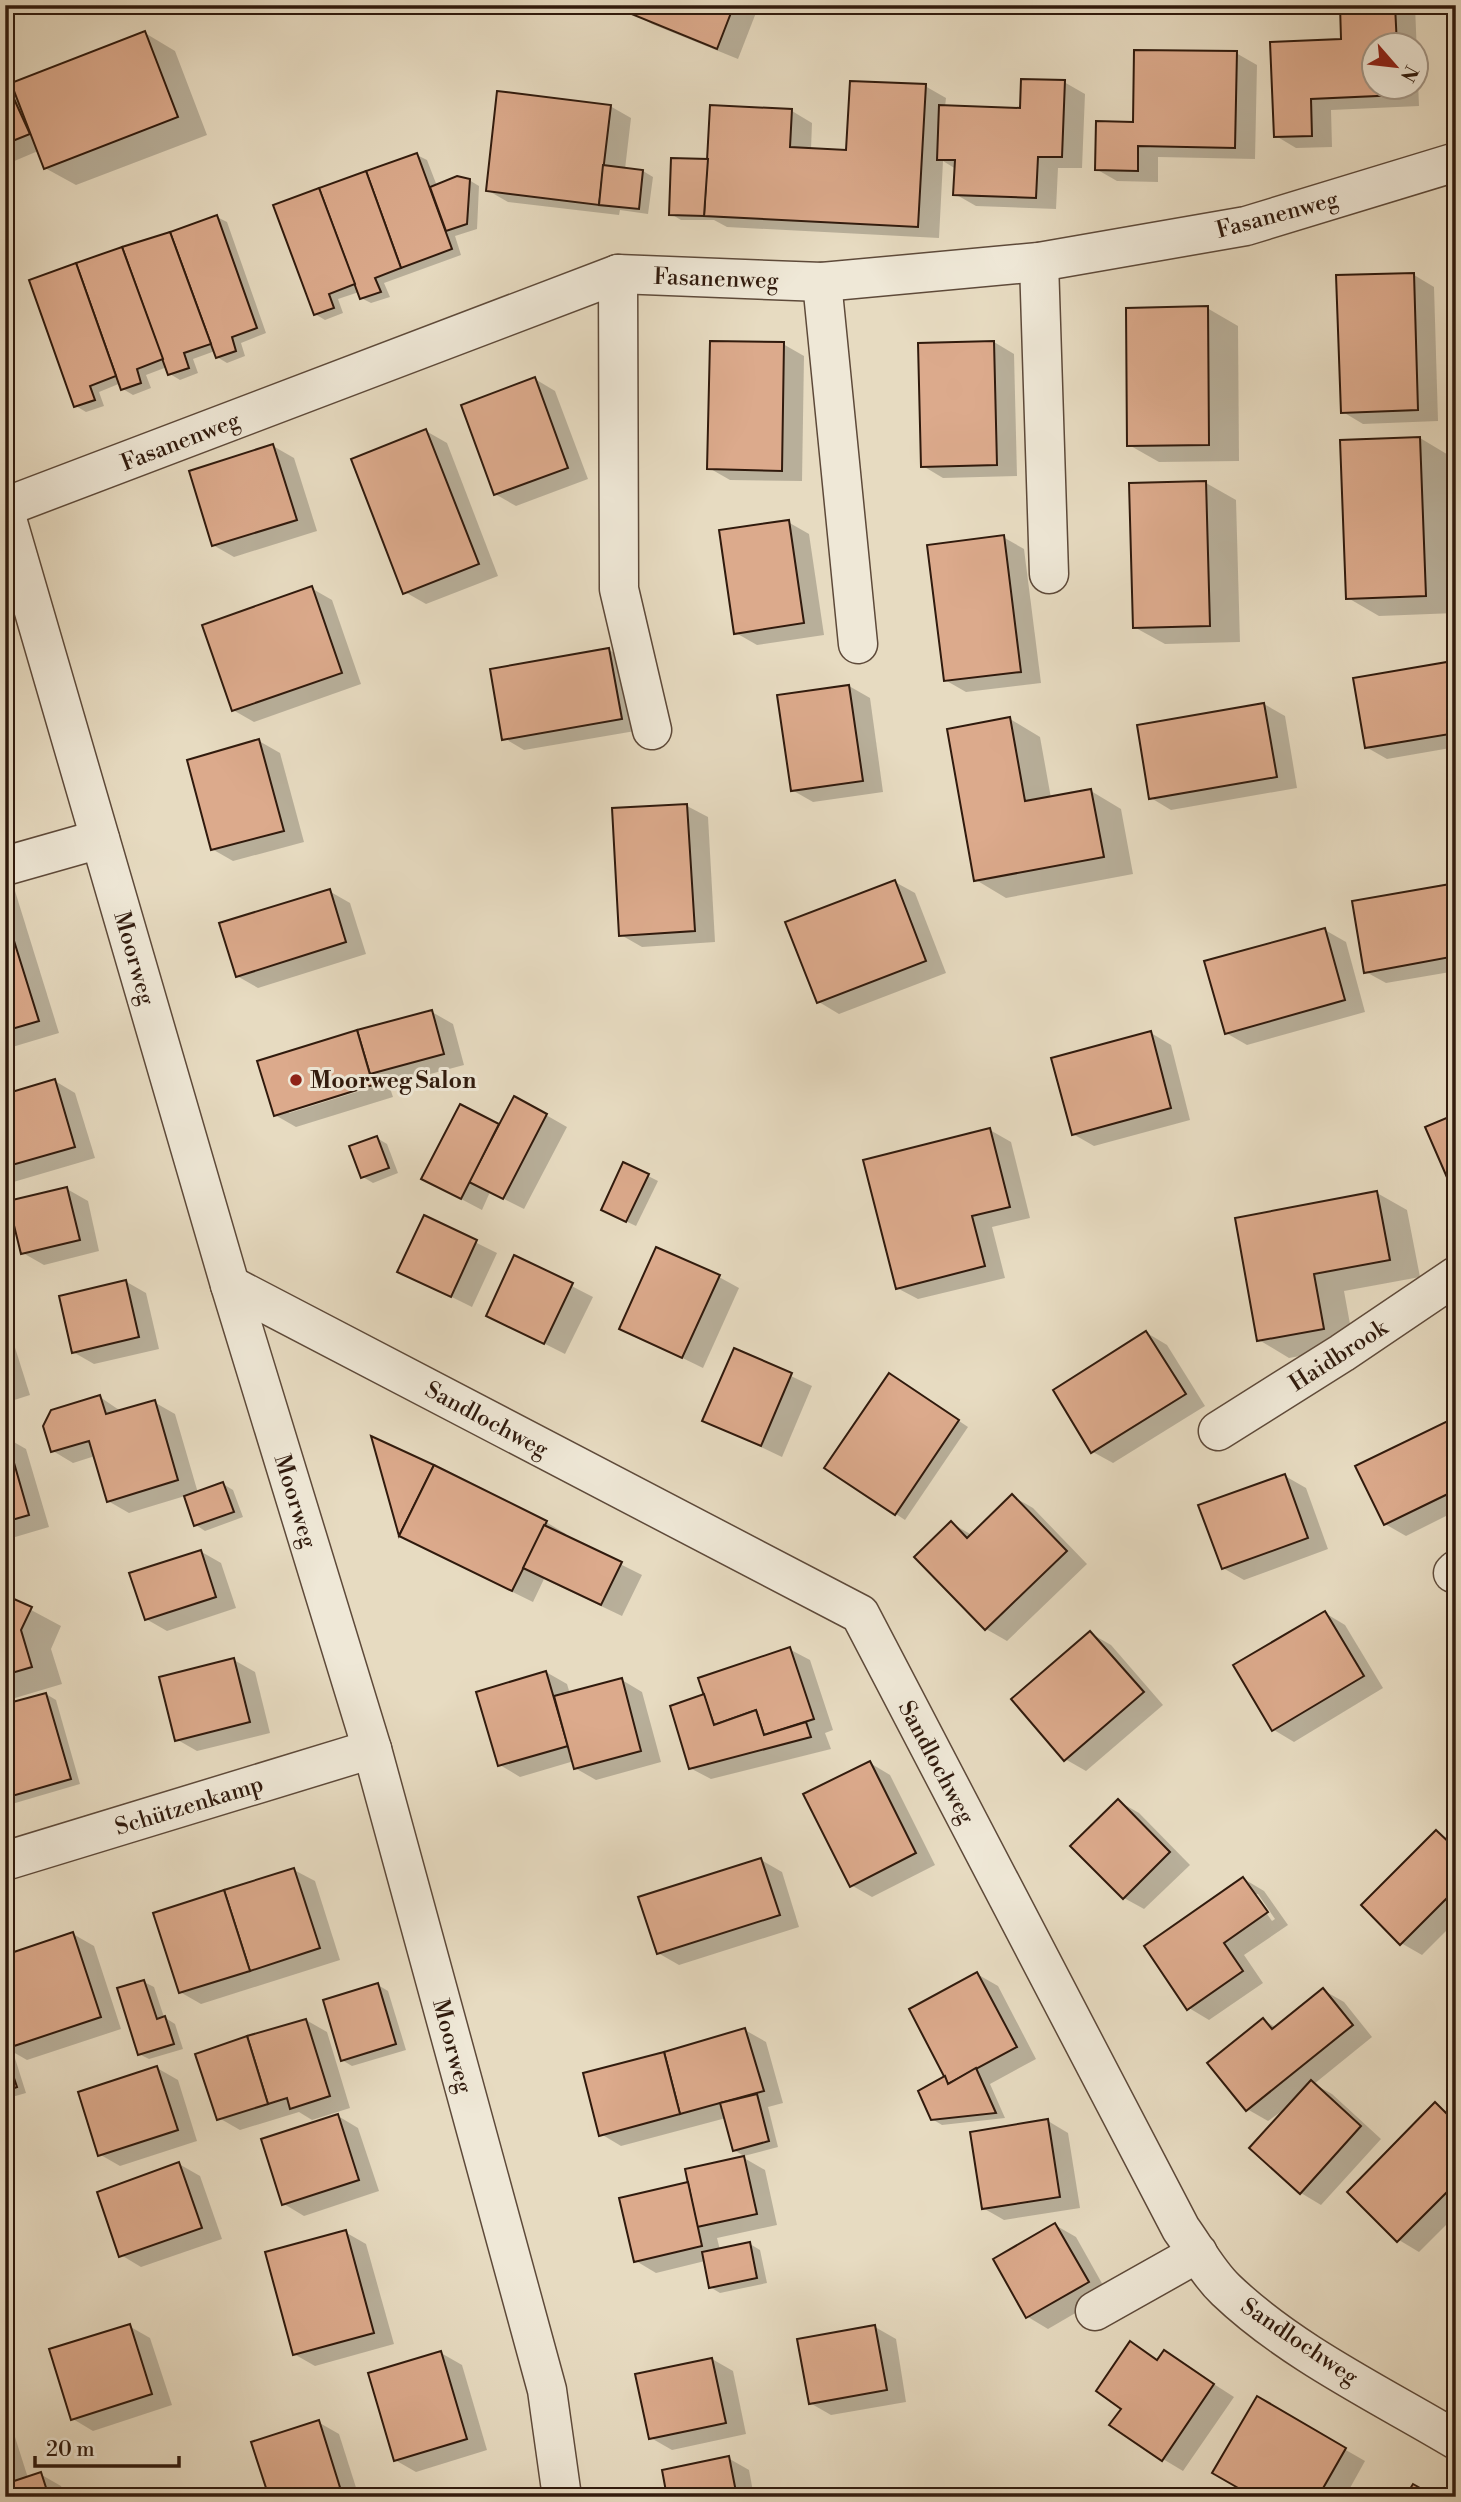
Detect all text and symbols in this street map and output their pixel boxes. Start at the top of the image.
north arrow [1360,32,1430,102]
text: N [1395,61,1423,86]
street label: Fasanenweg [1213,185,1341,245]
street label: Fasanenweg [653,263,779,295]
street label: Fasanenweg [117,406,244,477]
street label: Moorweg [107,908,161,1008]
place label: Moorweg Salon [310,1067,476,1095]
marker: Moorweg Salon [288,1072,304,1088]
street label: Haidbrook [1284,1313,1394,1398]
street label: Sandlochweg [420,1376,553,1464]
street label: Moorweg [268,1451,323,1551]
street label: Sandlochweg [892,1696,980,1829]
street label: Schützenkamp [112,1770,267,1842]
street label: Moorweg [426,1996,478,2096]
street label: Sandlochweg [1235,2292,1364,2391]
scale bar [35,2425,178,2469]
text: 20 m [46,2437,95,2463]

